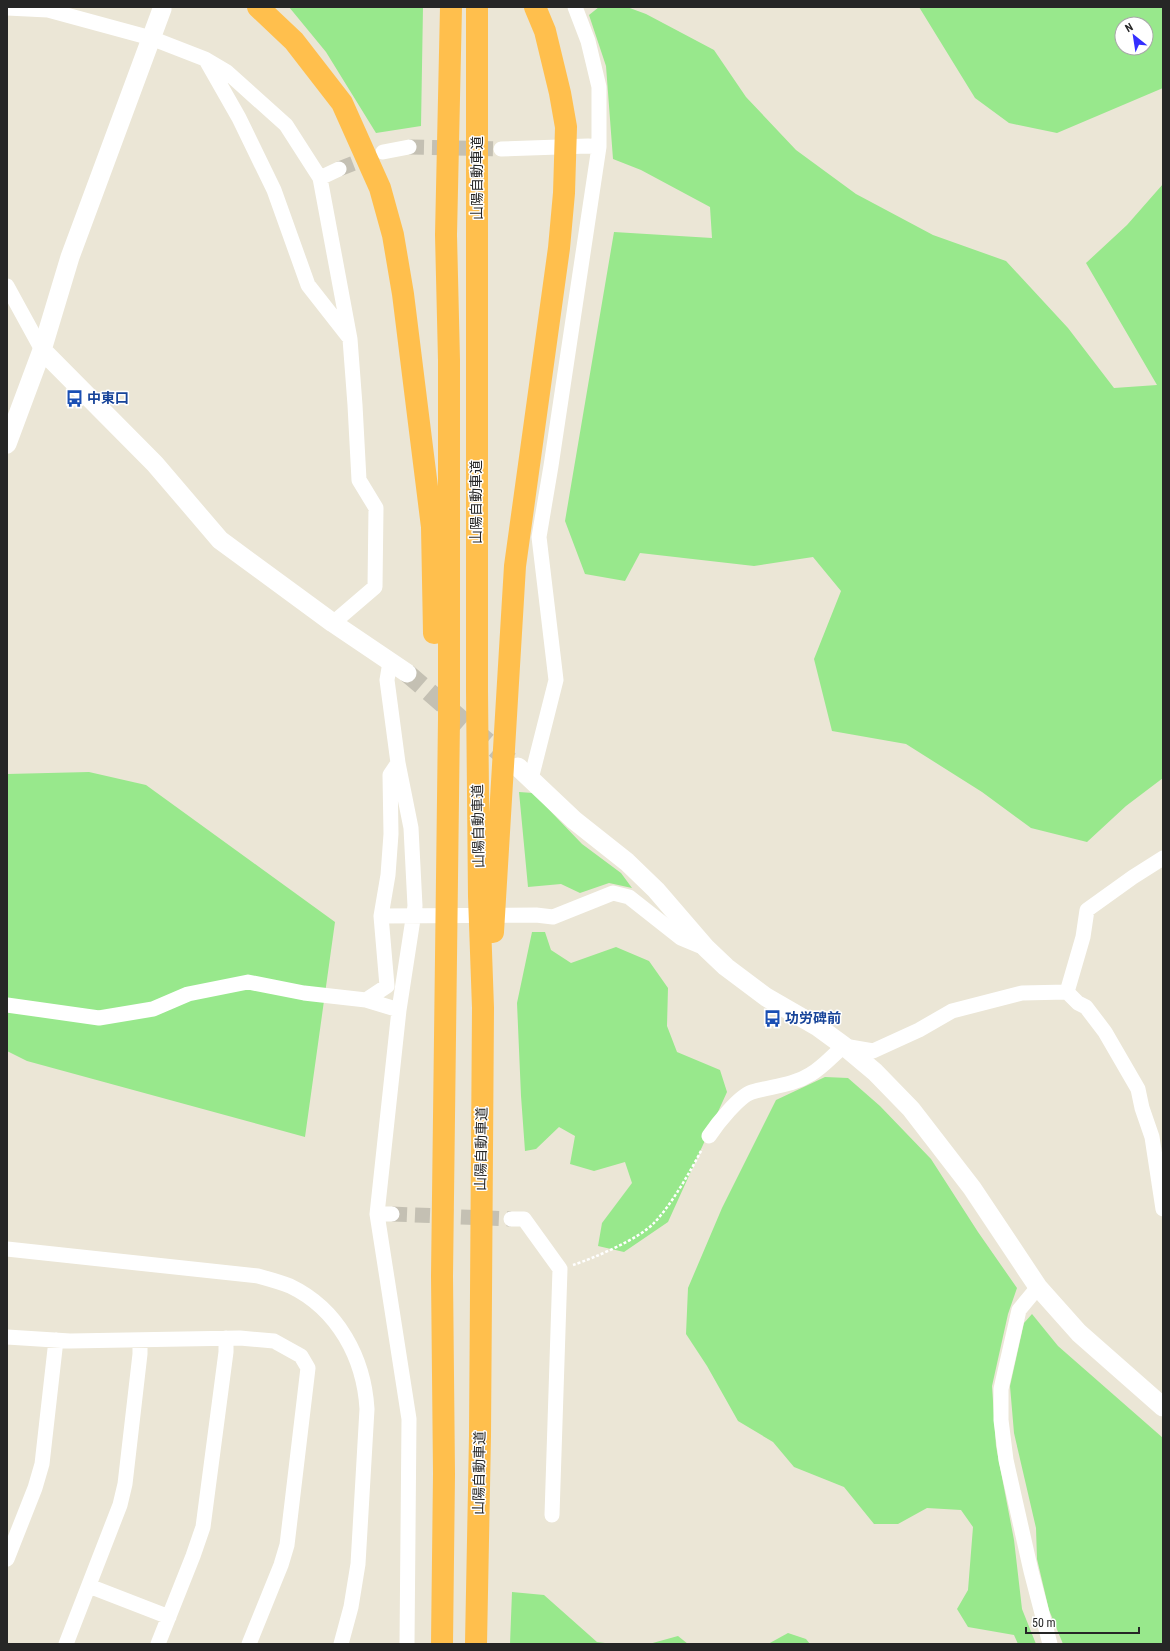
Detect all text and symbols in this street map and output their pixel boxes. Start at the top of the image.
north arrow [1114,16,1154,56]
text: N [1123,20,1136,35]
street label: 山陽自動車道 [469,136,485,220]
bus stop icon: 中東口 [64,388,84,408]
place label: 中東口 [87,390,129,406]
street label: 山陽自動車道 [468,460,484,544]
street label: 山陽自動車道 [469,784,487,868]
bus stop icon: 功労碑前 [762,1008,782,1028]
place label: 功労碑前 [785,1010,841,1026]
street label: 山陽自動車道 [472,1107,490,1191]
street label: 山陽自動車道 [470,1431,488,1515]
scale bar [1026,1609,1139,1635]
text: 50 m [1032,1616,1056,1630]

